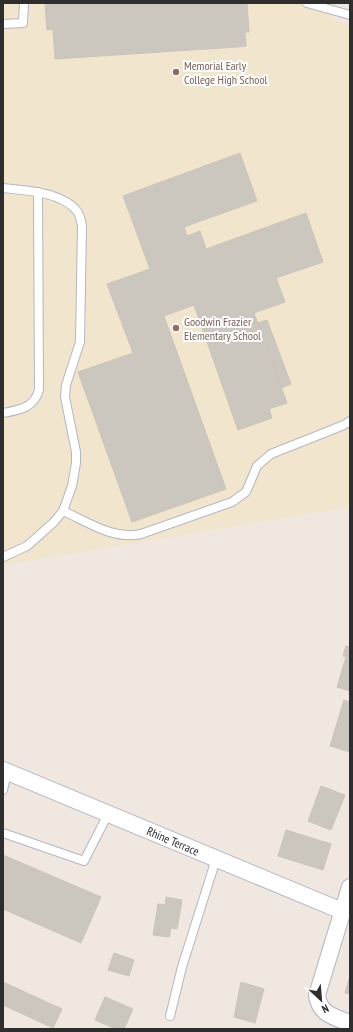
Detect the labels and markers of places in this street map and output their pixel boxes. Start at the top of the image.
place label: Memorial Early College High School [184,58,268,87]
marker: Memorial Early College High School [171,67,181,77]
place label: Goodwin Frazier Elementary School [184,314,261,343]
marker: Goodwin Frazier Elementary School [171,323,181,333]

